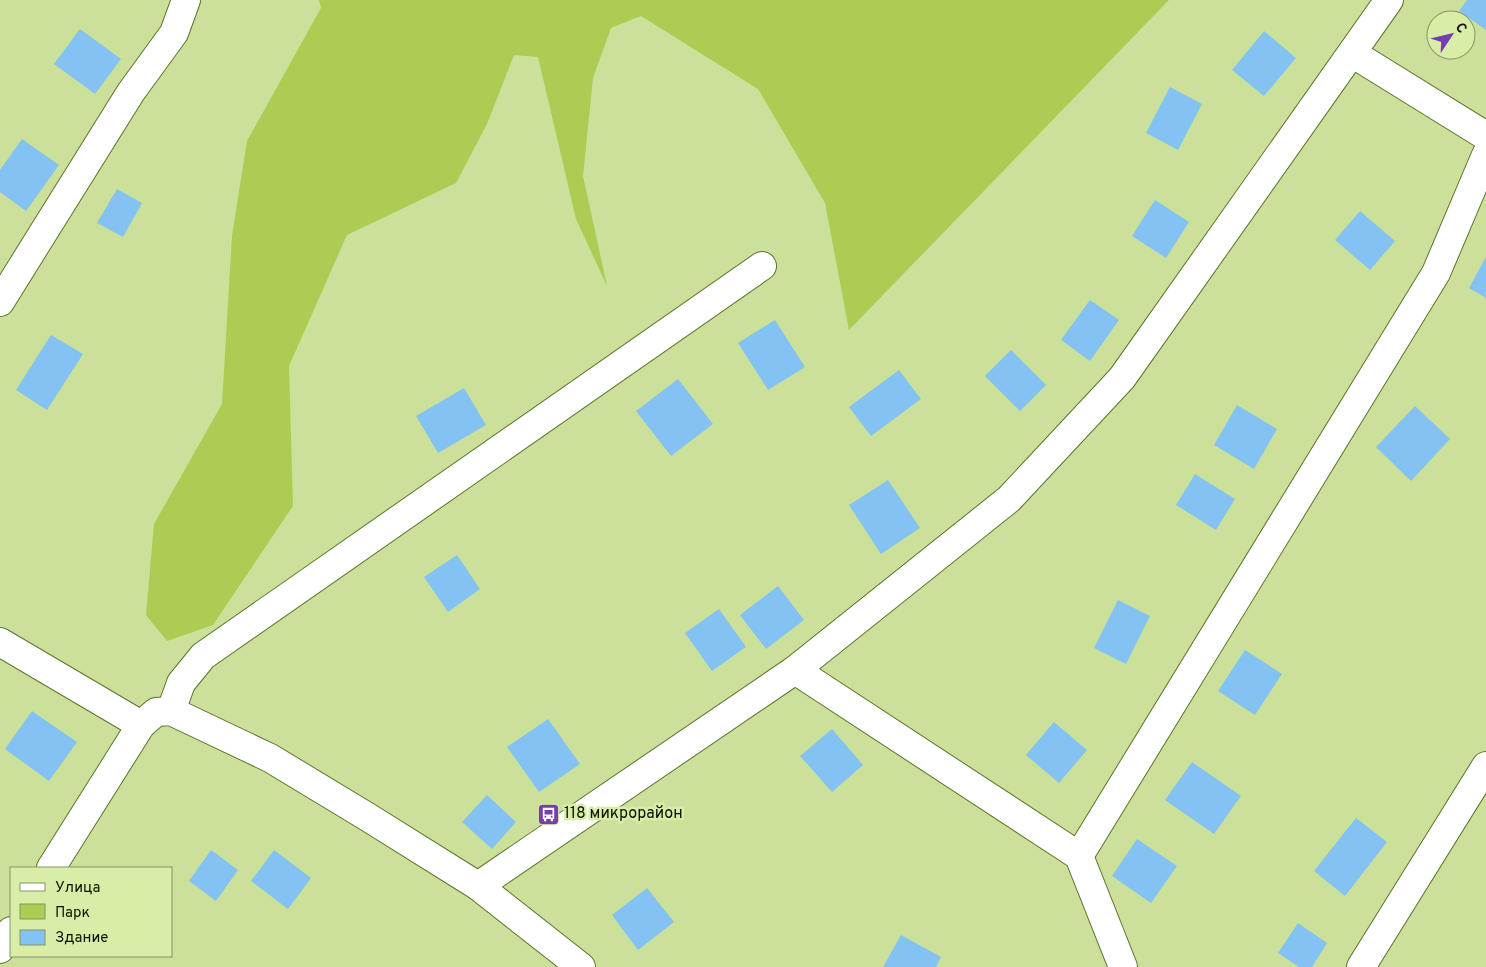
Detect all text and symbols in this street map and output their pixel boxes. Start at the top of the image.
north arrow [1426,10,1476,60]
text: С [1451,20,1470,37]
bus stop icon: 118 микрорайон [536,802,560,826]
place label: 118 микрорайон [564,804,683,824]
legend [10,867,172,957]
text: Улица [55,879,100,898]
text: Парк [55,904,90,923]
text: Здание [55,929,108,948]

